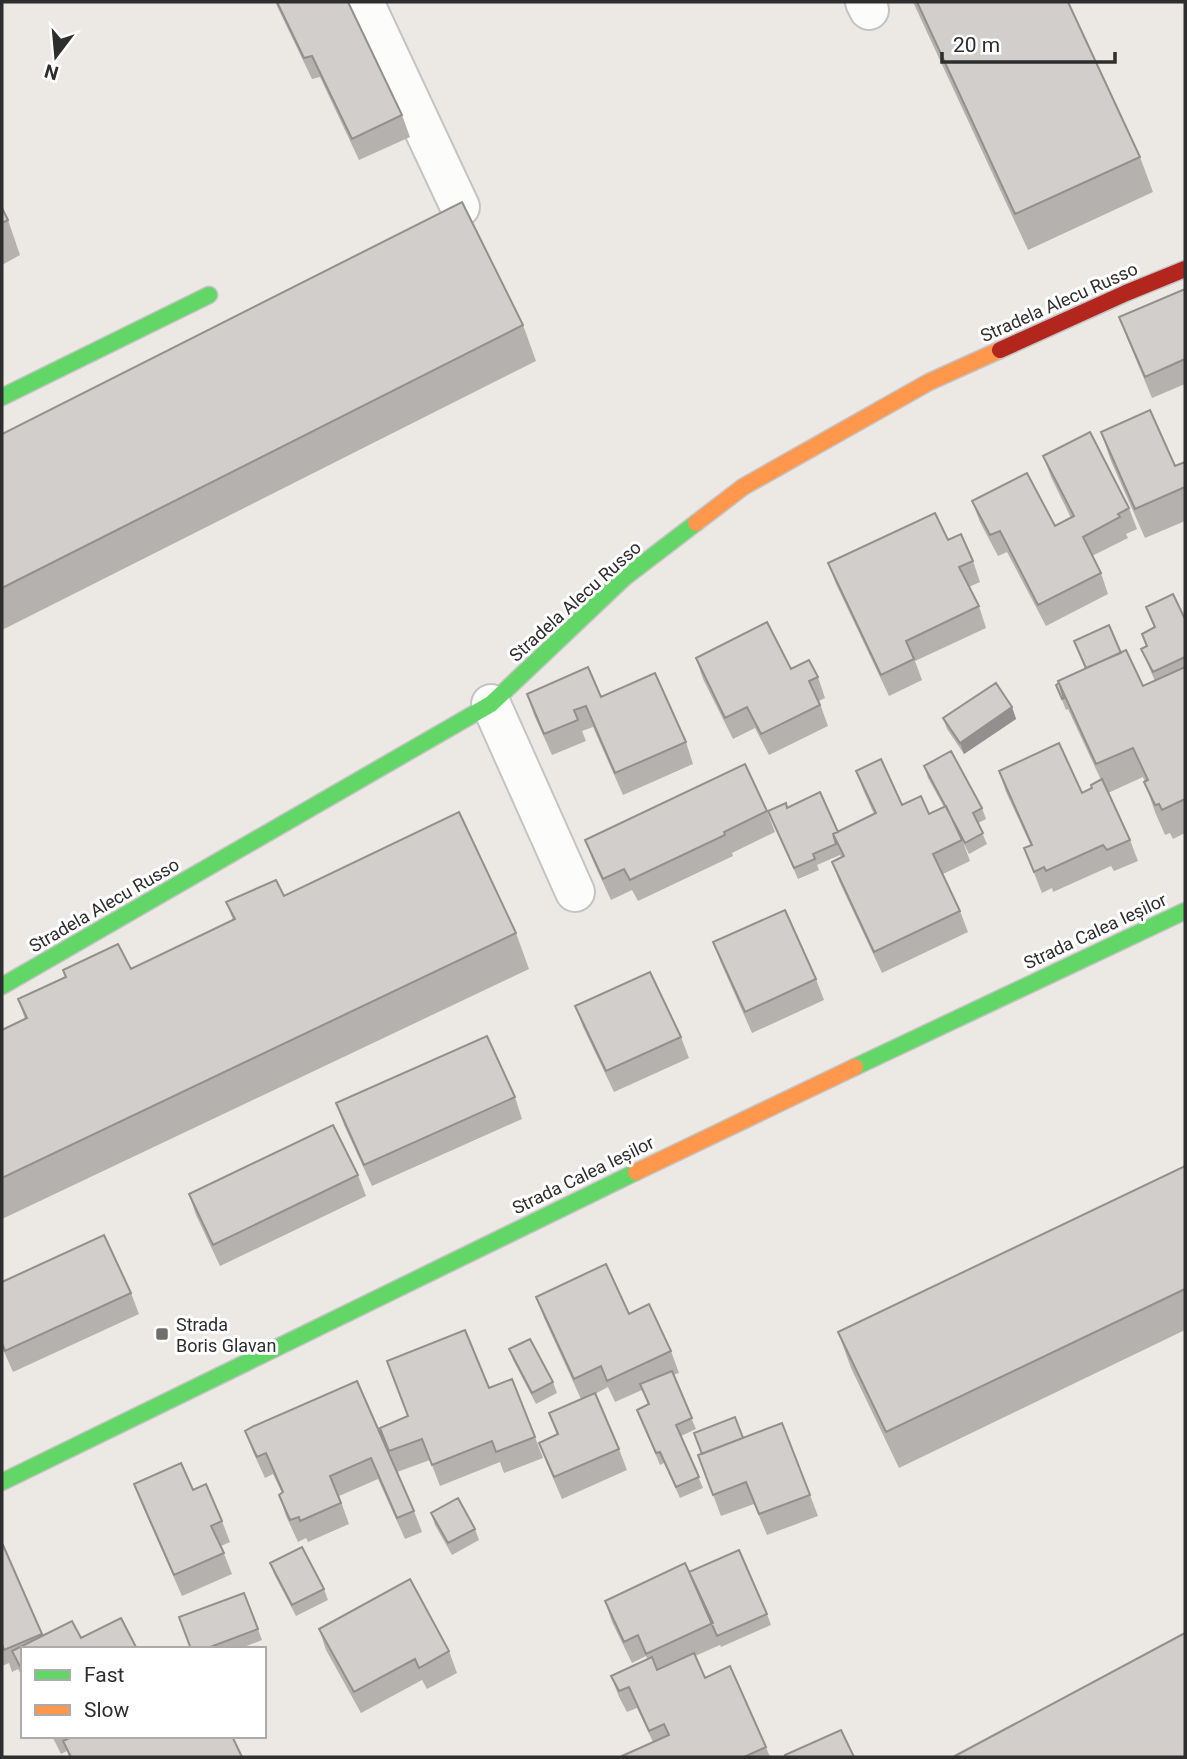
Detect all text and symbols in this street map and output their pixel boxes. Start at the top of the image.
north arrow [21,21,91,91]
scale bar [942,21,1115,65]
text: 20 m [953,33,1000,57]
text: N [42,59,61,85]
street label: Stradela Alecu Russo [977,258,1141,346]
street label: Stradela Alecu Russo [505,536,645,666]
street label: Stradela Alecu Russo [25,853,183,957]
street label: Strada Calea Ieșilor [1020,889,1170,974]
street label: Strada Calea Ieșilor [509,1132,658,1219]
place label: Strada Boris Glavan [176,1314,276,1356]
marker: Strada Boris Glavan [154,1326,170,1342]
legend [21,1647,266,1738]
text: Fast [84,1663,125,1687]
text: Slow [84,1698,130,1722]

